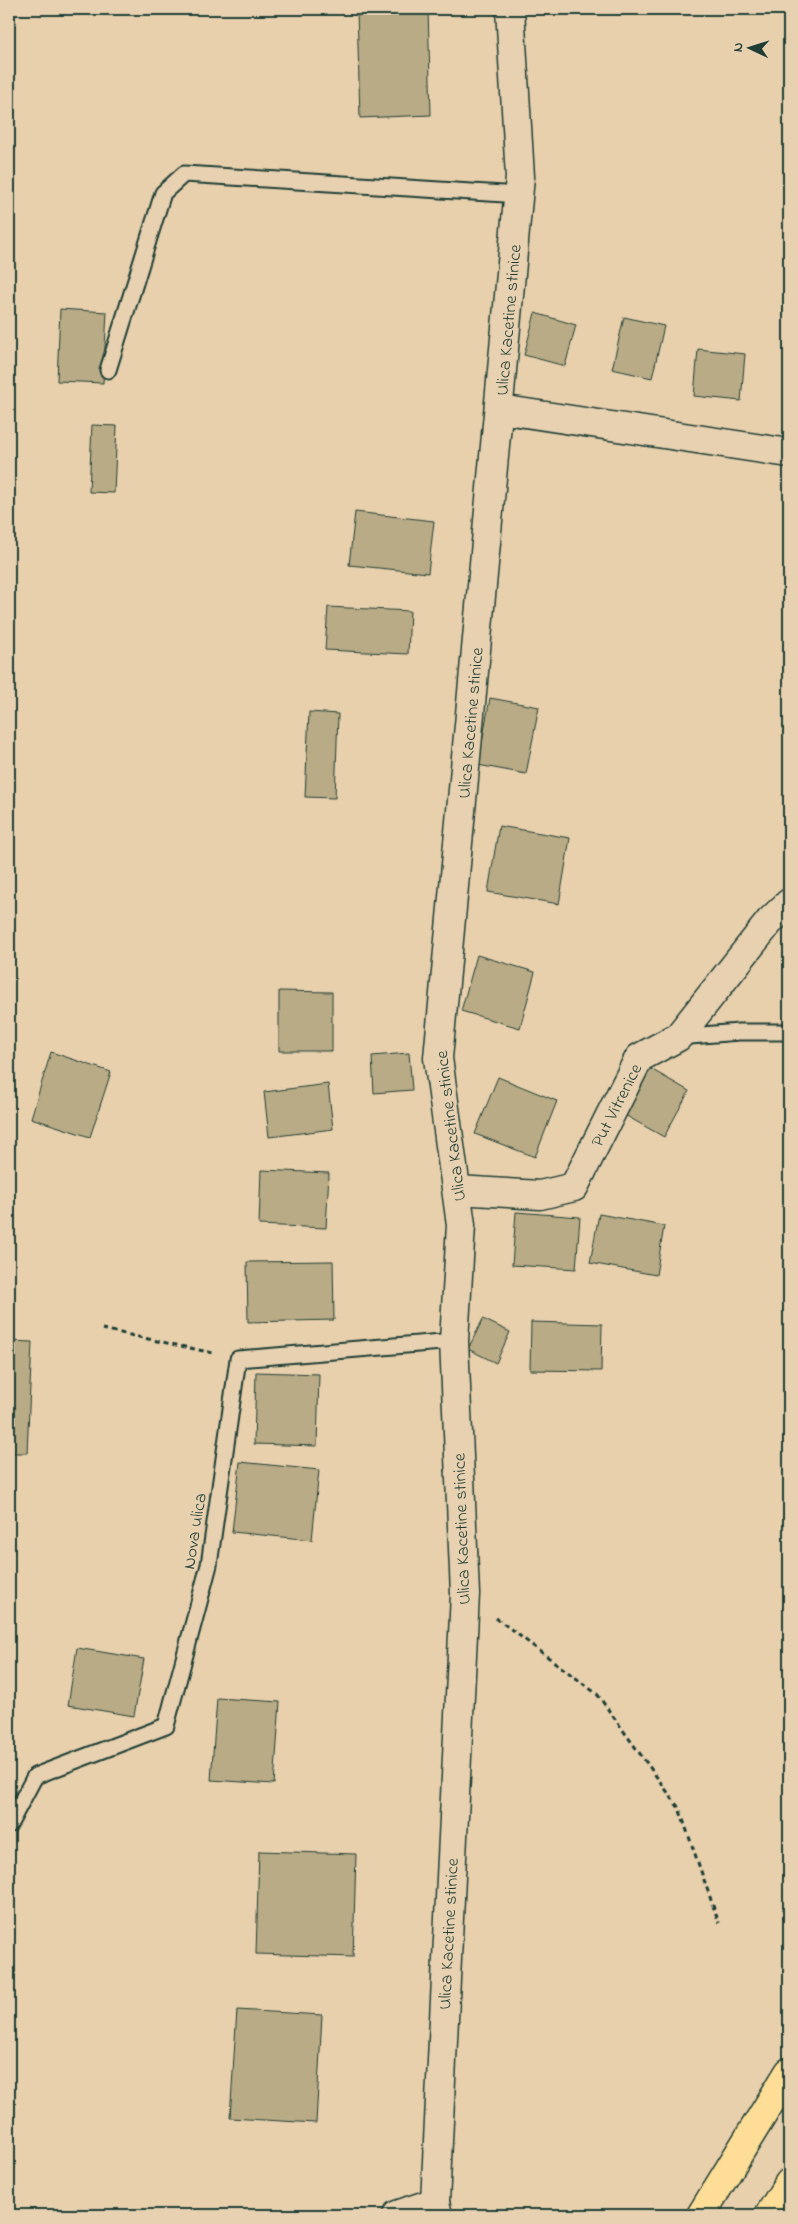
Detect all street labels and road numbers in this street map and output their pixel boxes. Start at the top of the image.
street label: Ulica Kacetine stinice [490,243,530,397]
street label: Ulica Kacetine stinice [452,646,492,800]
street label: Ulica Kacetine stinice [430,1048,474,1203]
street label: Put Vitrenice [586,1059,650,1152]
street label: Ulica Kacetine stinice [447,1452,479,1605]
street label: Nova ulica [177,1491,215,1571]
street label: Ulica Kacetine stinice [433,1857,467,2011]

